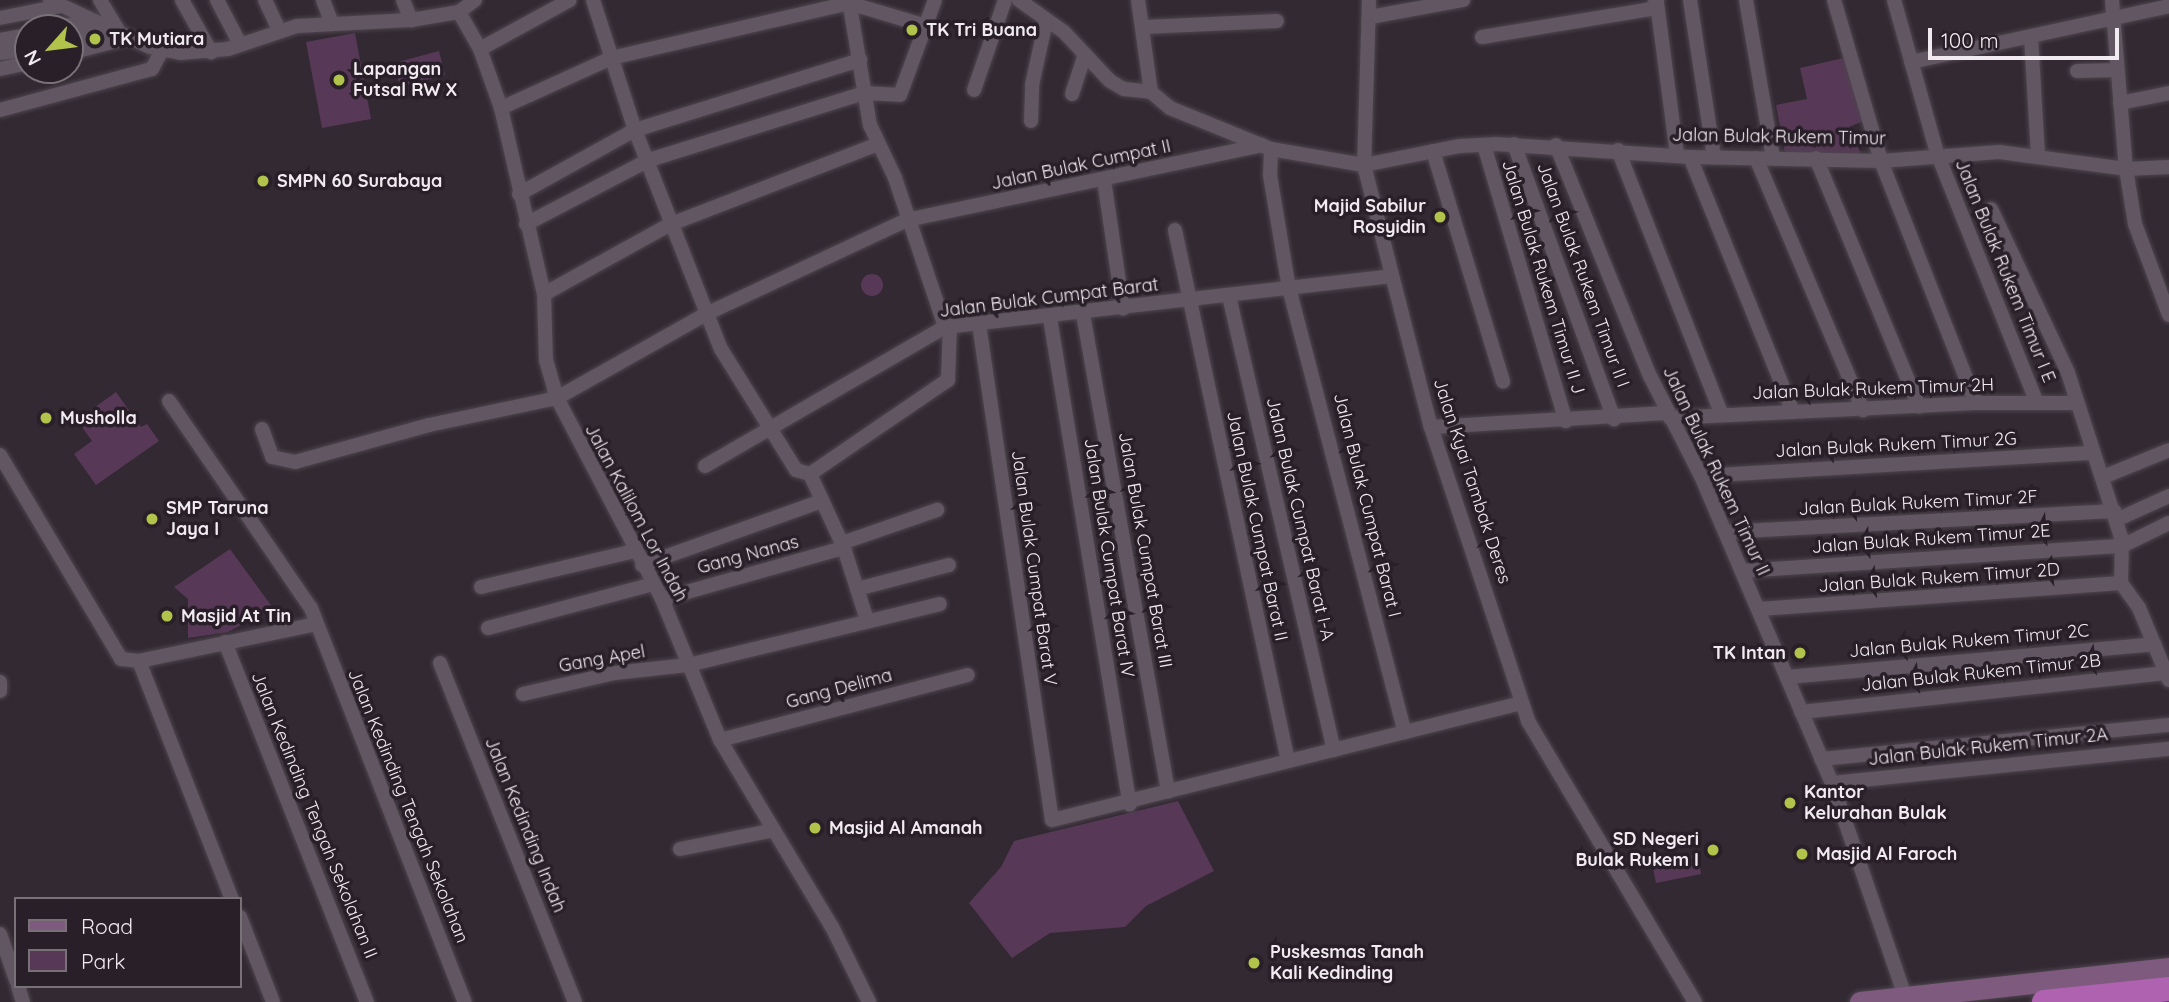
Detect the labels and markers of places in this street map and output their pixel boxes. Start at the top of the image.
place label: TK Tri Buana [926,19,1037,41]
marker: TK Tri Buana [904,22,920,38]
place label: TK Mutiara [109,28,204,50]
marker: TK Mutiara [87,31,103,47]
place label: Lapangan Futsal RW X [353,59,457,102]
marker: Lapangan Futsal RW X [331,72,347,88]
place label: SMPN 60 Surabaya [277,170,442,192]
marker: SMPN 60 Surabaya [255,173,271,189]
place label: Majid Sabilur Rosyidin [1314,196,1426,238]
marker: Majid Sabilur Rosyidin [1432,209,1448,225]
place label: Musholla [60,407,137,429]
marker: Musholla [38,410,54,426]
place label: SMP Taruna Jaya I [166,498,269,540]
marker: SMP Taruna Jaya I [144,511,160,527]
place label: Masjid At Tin [181,605,291,627]
marker: Masjid At Tin [159,608,175,624]
place label: TK Intan [1713,642,1786,664]
marker: TK Intan [1792,645,1808,661]
place label: Kantor Kelurahan Bulak [1804,782,1947,824]
marker: Kantor Kelurahan Bulak [1782,795,1798,811]
place label: Masjid Al Amanah [829,817,983,839]
marker: Masjid Al Amanah [807,820,823,836]
place label: SD Negeri Bulak Rukem I [1575,829,1699,872]
marker: SD Negeri Bulak Rukem I [1705,842,1721,858]
place label: Masjid Al Faroch [1816,843,1957,865]
marker: Masjid Al Faroch [1794,846,1810,862]
place label: Puskesmas Tanah Kali Kedinding [1270,942,1424,984]
marker: Puskesmas Tanah Kali Kedinding [1244,953,1264,973]

